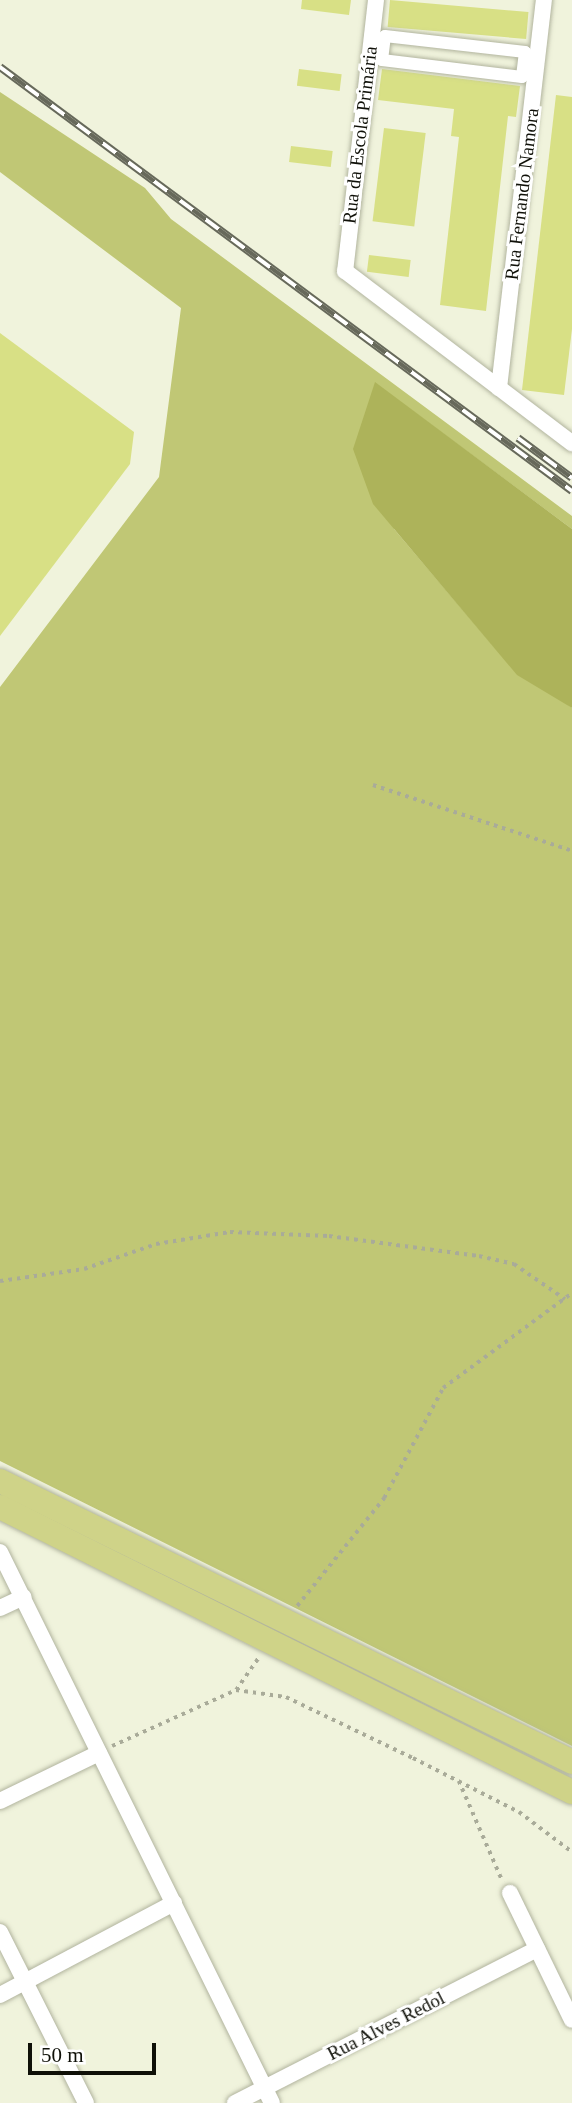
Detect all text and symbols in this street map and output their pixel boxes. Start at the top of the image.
street label: Rua da Escola Primária [338,45,382,225]
street label: Rua Fernando Namora [500,107,544,281]
street label: Rua Alves Redol [323,1986,449,2066]
scale bar [32,2030,159,2074]
text: 50 m [41,2043,84,2067]

